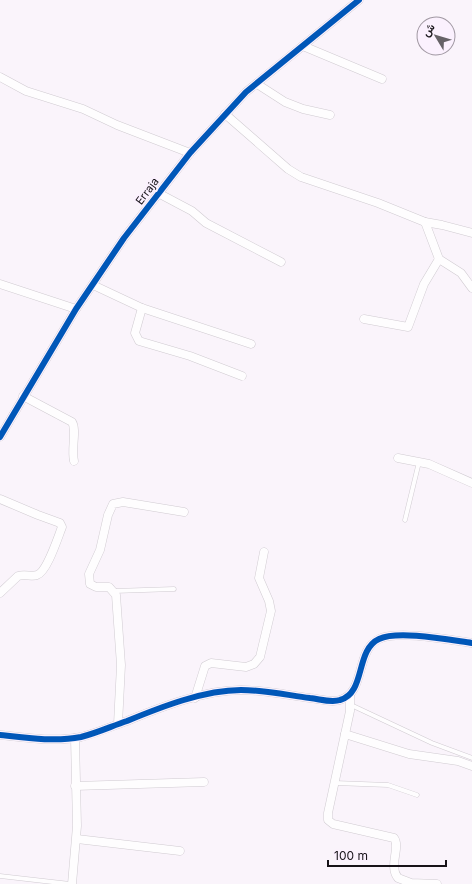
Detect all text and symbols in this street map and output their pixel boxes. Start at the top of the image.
north arrow [416,16,456,56]
text: ش [419,20,438,39]
street label: Erraja [132,175,162,207]
scale bar [328,842,446,868]
text: 100 m [334,848,368,863]

